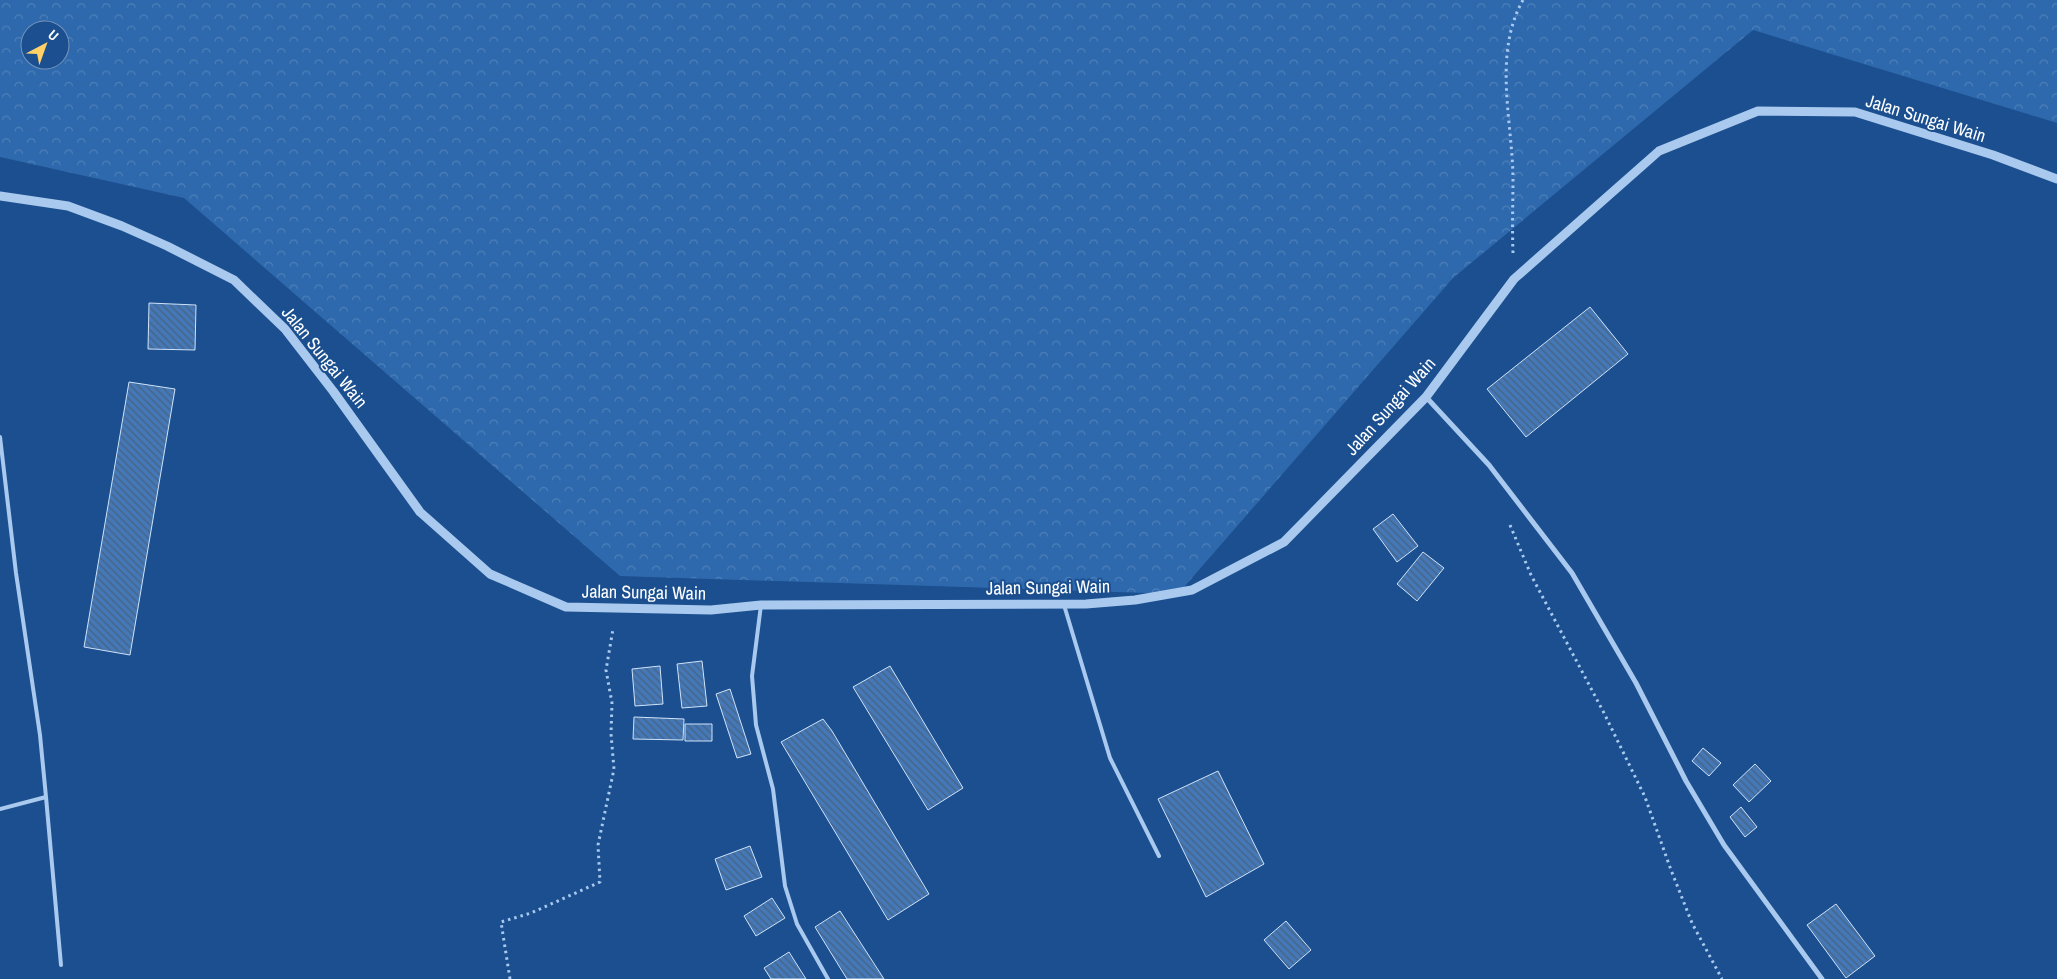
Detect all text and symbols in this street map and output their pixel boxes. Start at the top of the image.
north arrow [20,20,70,70]
text: U [44,26,63,45]
street label: Jalan Sungai Wain [1863,88,1989,148]
street label: Jalan Sungai Wain [276,301,374,413]
street label: Jalan Sungai Wain [1339,351,1441,461]
street label: Jalan Sungai Wain [986,573,1110,601]
street label: Jalan Sungai Wain [582,578,706,606]

